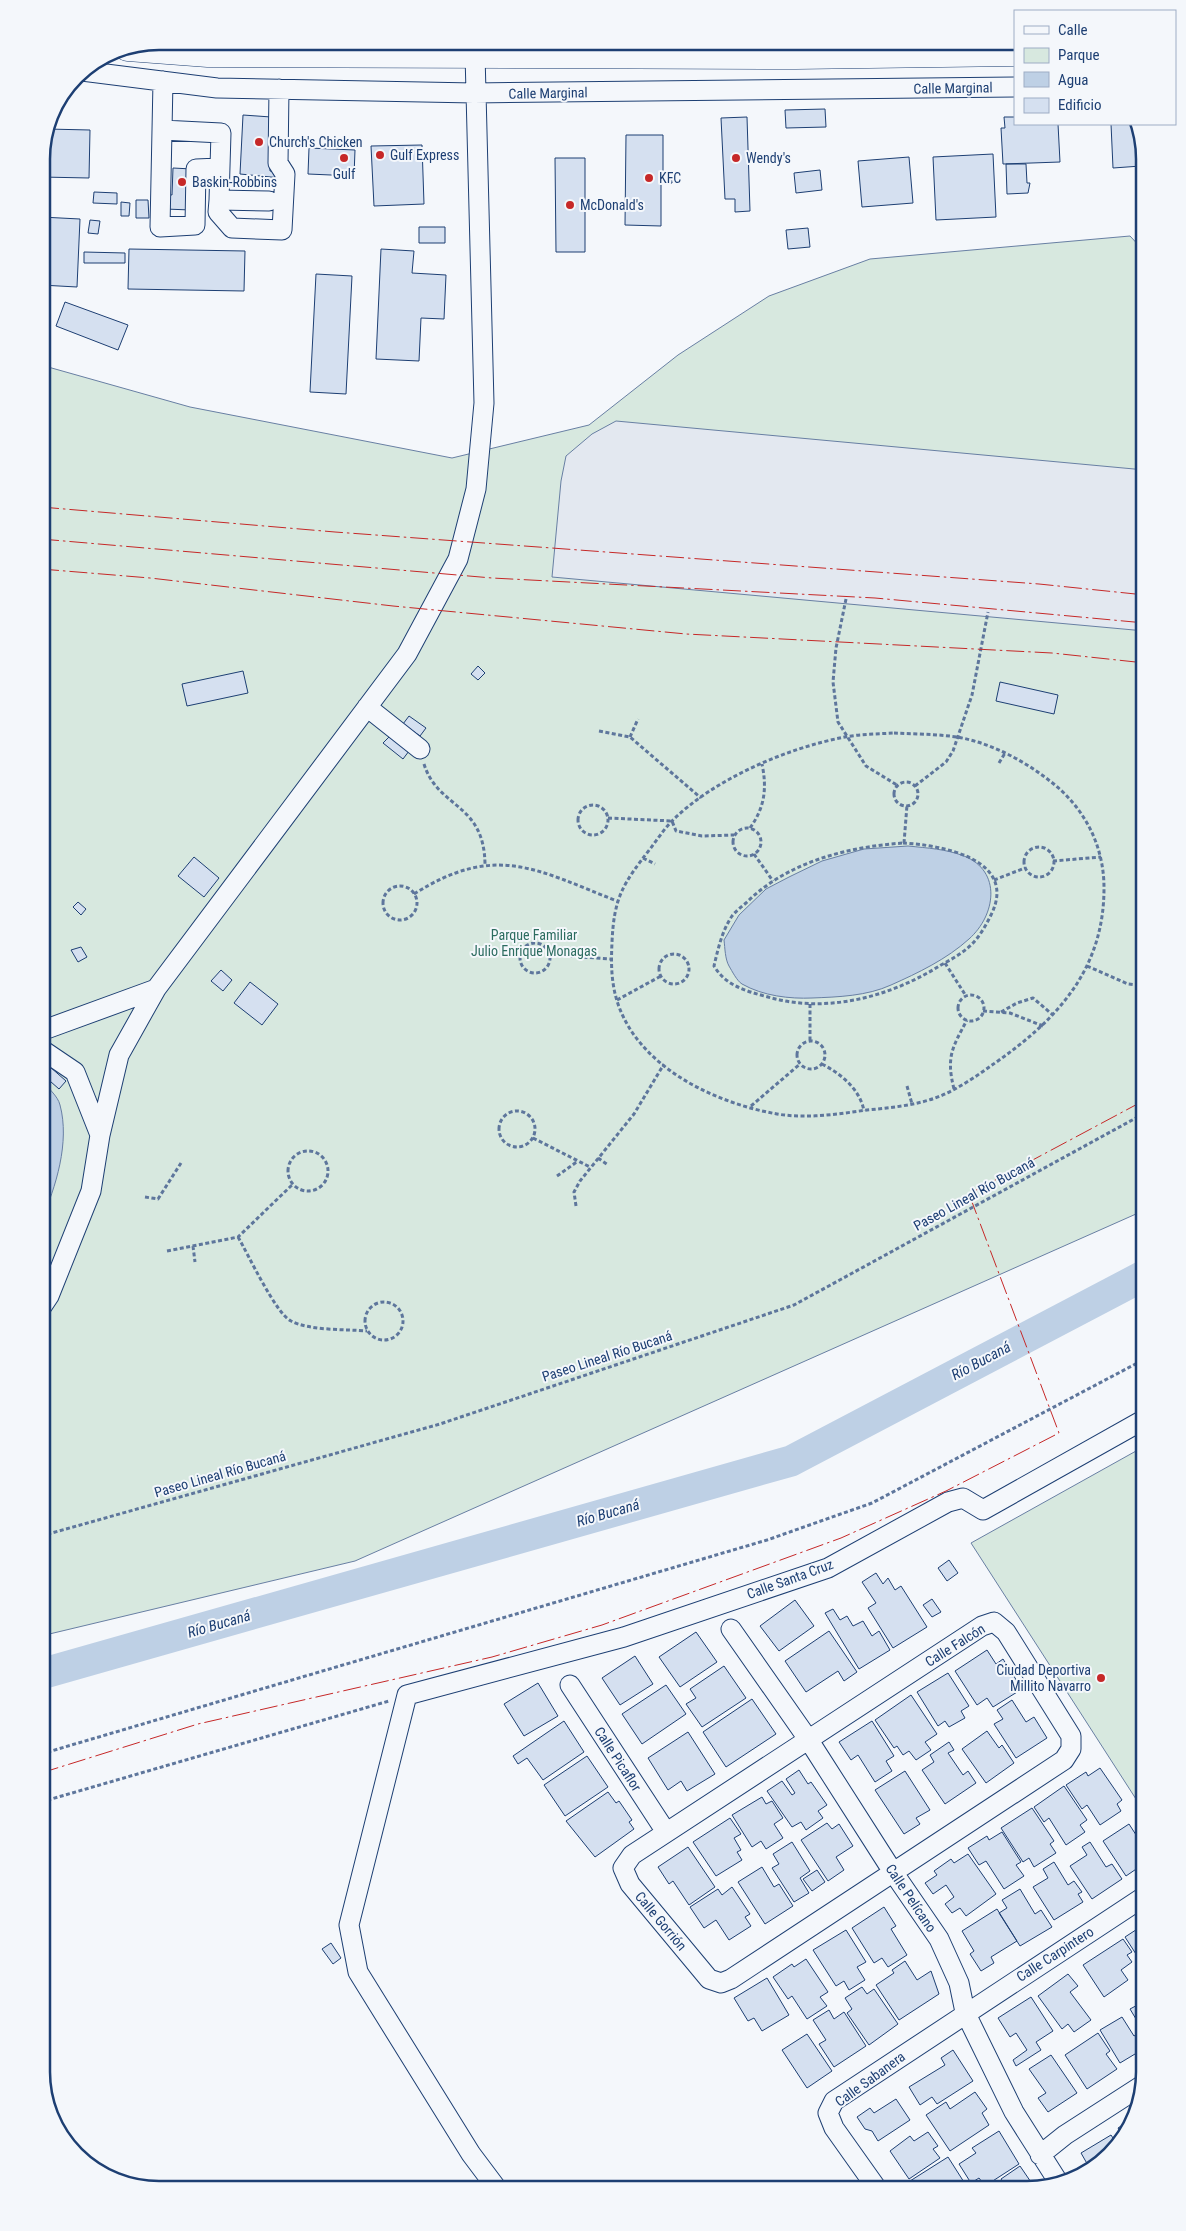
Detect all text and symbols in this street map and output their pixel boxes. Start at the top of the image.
legend [1014,10,1176,125]
text: Calle [1058,21,1088,39]
text: Parque [1058,46,1100,64]
text: Agua [1058,71,1088,89]
street label: Calle Marginal [913,79,993,97]
street label: Calle Marginal [508,84,588,102]
text: Edificio [1058,96,1101,114]
place label: Church's Chicken [269,134,363,150]
marker: Church's Chicken [253,136,265,148]
place label: Gulf Express [390,147,459,163]
marker: Gulf Express [374,149,386,161]
place label: Wendy's [746,150,791,166]
marker: Gulf [338,152,350,164]
marker: Wendy's [730,152,742,164]
place label: Gulf [333,166,356,182]
place label: KFC [659,170,681,186]
marker: KFC [643,172,655,184]
place label: Baskin-Robbins [192,174,277,190]
marker: Baskin-Robbins [176,176,188,188]
place label: McDonald's [580,197,644,213]
marker: McDonald's [564,199,576,211]
park label: Parque Familiar Julio Enrique Monagas [471,927,597,959]
street label: Paseo Lineal Río Bucaná [911,1154,1037,1234]
street label: Paseo Lineal Río Bucaná [540,1327,674,1385]
water label: Río Bucaná [948,1337,1015,1384]
street label: Paseo Lineal Río Bucaná [152,1448,288,1500]
water label: Río Bucaná [574,1495,642,1531]
street label: Calle Santa Cruz [745,1556,835,1602]
water label: Río Bucaná [185,1606,253,1642]
street label: Calle Falcón [922,1620,988,1670]
place label: Ciudad Deportiva Millito Navarro [996,1662,1091,1694]
marker: Ciudad Deportiva Millito Navarro [1095,1672,1107,1684]
street label: Calle Picaflor [591,1724,645,1794]
street label: Calle Pelícano [882,1861,940,1935]
street label: Calle Gorrión [632,1888,690,1954]
street label: Calle Carpintero [1014,1923,1096,1985]
street label: Calle Sabanera [832,2048,908,2110]

